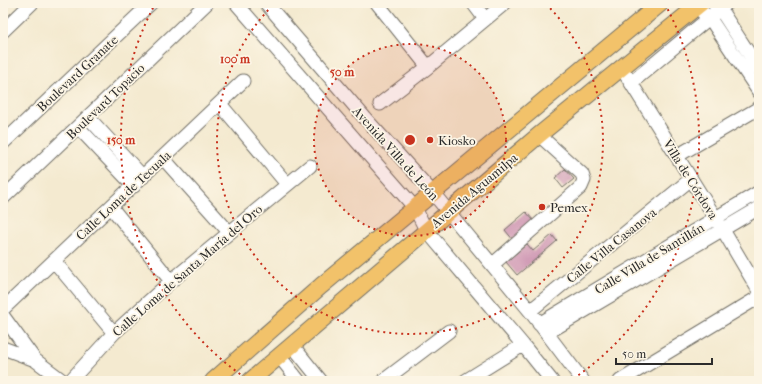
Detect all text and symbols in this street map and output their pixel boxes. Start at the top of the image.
street label: Boulevard Granate [34,32,121,115]
text: 100 m [220,52,251,66]
street label: Boulevard Topacio [63,60,148,143]
text: 50 m [330,65,355,79]
street label: Avenida Villa de León [349,103,442,204]
text: 150 m [107,133,136,147]
centre of rings [403,133,417,147]
place label: Kiosko [438,133,476,148]
marker: Kiosko [425,135,435,145]
street label: Villa de Córdova [660,136,722,223]
street label: Calle Loma de Tecuala [73,147,175,243]
street label: Avenida Aguamilpa [427,149,521,232]
place label: Pemex [550,200,588,215]
street label: Calle Loma de Santa María del Oro [109,201,265,339]
marker: Pemex [537,202,547,212]
street label: Calle Villa Casanova [563,204,660,286]
street label: Calle Villa de Santillán [592,220,707,297]
scale bar [616,340,712,366]
text: 50 m [622,347,646,361]

